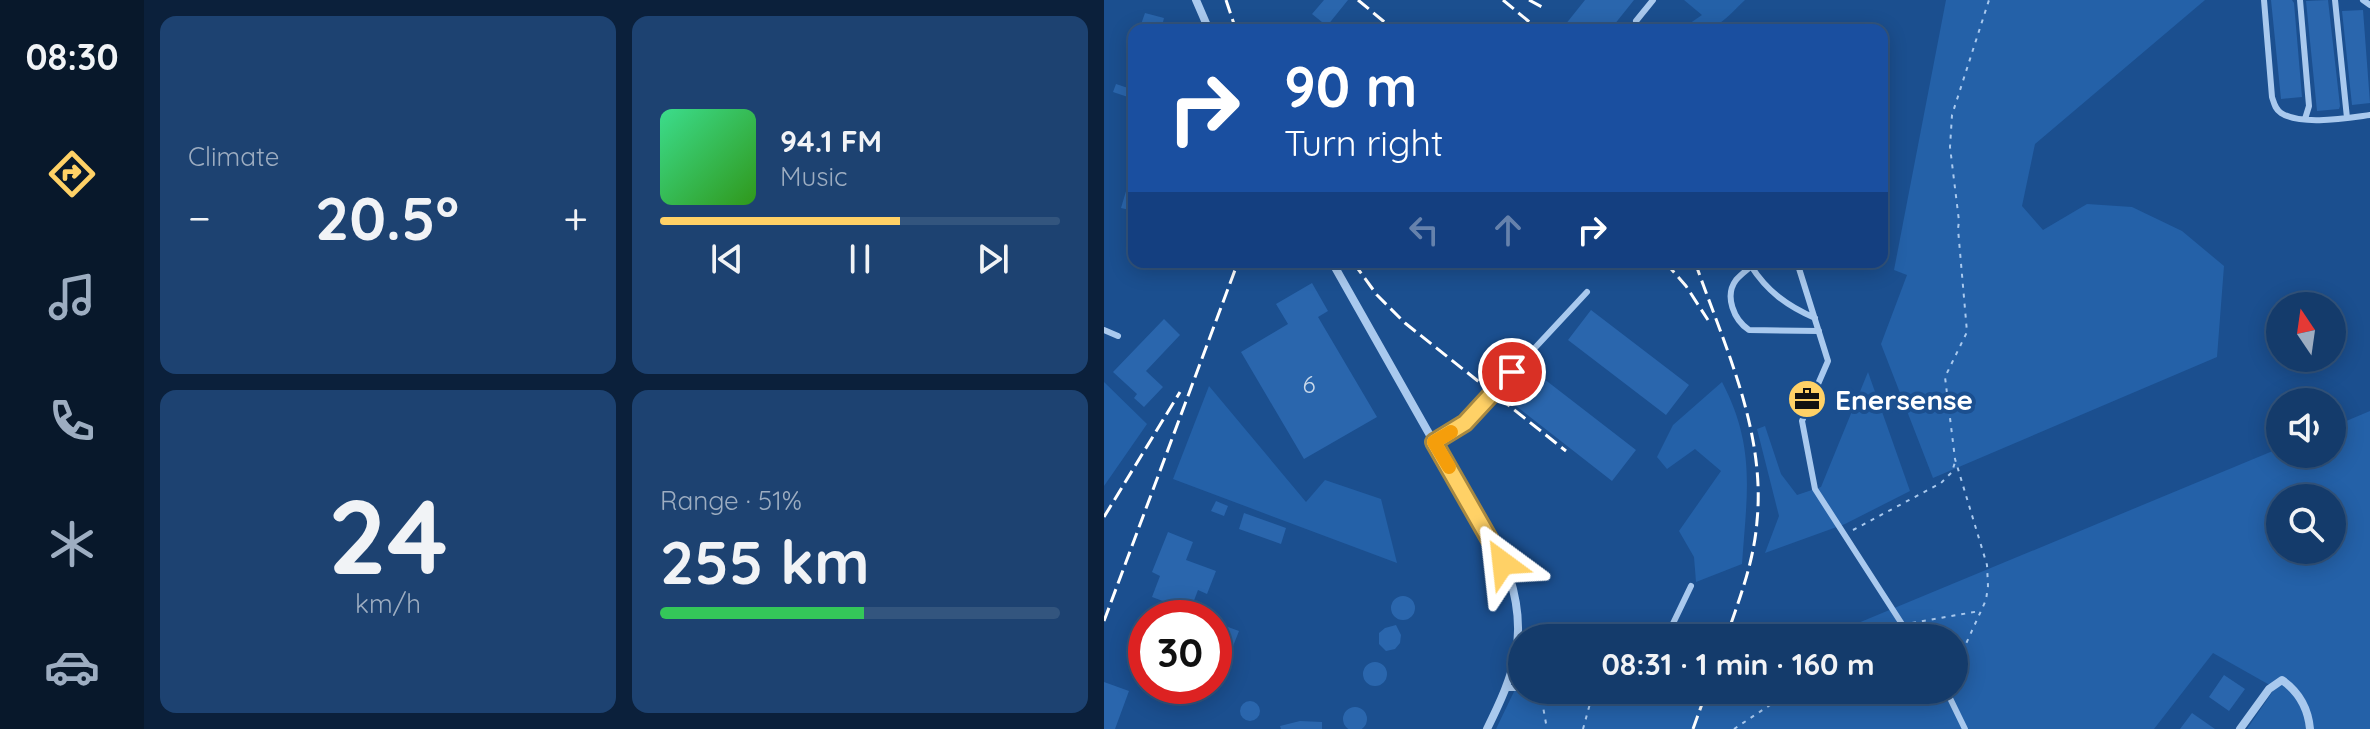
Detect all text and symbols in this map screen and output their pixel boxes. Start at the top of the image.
text: 08:30 [25,34,119,79]
text: 90 m [1284,51,1418,121]
icon: right [1152,56,1256,160]
text: Turn right [1284,120,1443,165]
text: 94.1 FM [780,122,882,160]
text: Climate [188,140,279,173]
icon: directions [44,146,100,202]
text: Music [780,160,848,193]
text: 20.5° [315,180,459,255]
text: − [188,190,211,245]
text: + [563,190,588,245]
icon: left [1402,208,1446,252]
icon: ahead [1486,208,1530,252]
icon: right [1570,208,1614,252]
icon: previous [705,237,749,281]
icon: pause [838,237,882,281]
icon: next [971,237,1015,281]
icon: music [44,269,100,325]
north arrow [2266,292,2346,372]
map controls [2266,292,2346,564]
pin [1478,338,1546,406]
icon: arrive [1490,350,1534,394]
house number: 6 [1303,369,1316,399]
office icon: Enersense [1786,378,1828,420]
place label: Enersense [1835,382,1973,417]
button: sound [2266,388,2346,468]
icon: phone [44,393,100,449]
text: 24 [328,470,448,600]
text: Range · 51% [660,484,802,517]
button: search [2266,484,2346,564]
icon: climate [44,516,100,572]
position arrow [1461,521,1545,605]
text: 255 km [660,524,870,599]
text: km/h [355,587,421,620]
speed limit sign: 30 [1128,600,1232,704]
icon: car [44,639,100,695]
text: 08:31 · 1 min · 160 m [1601,645,1875,683]

